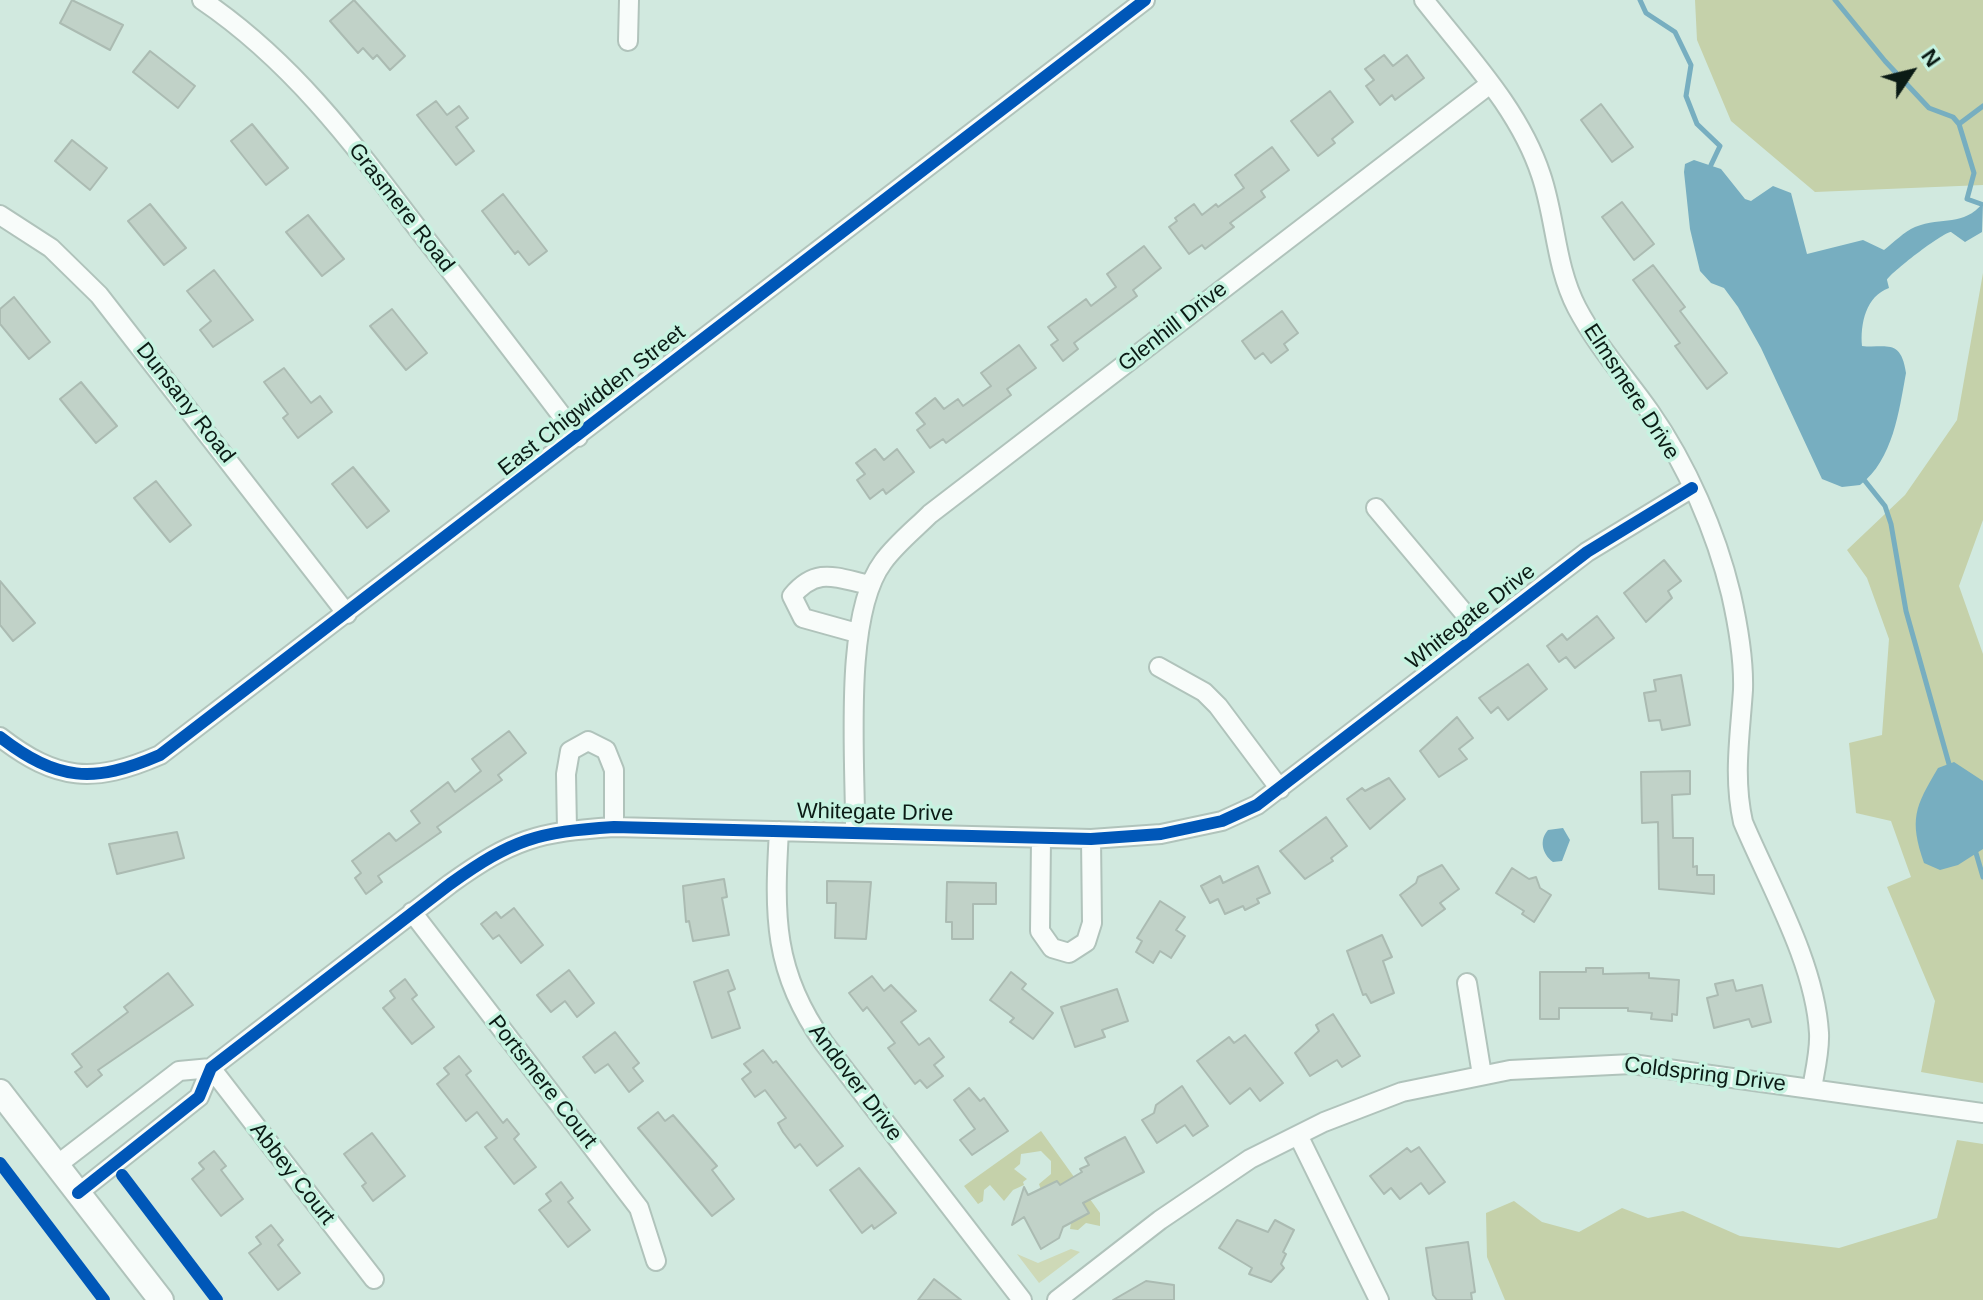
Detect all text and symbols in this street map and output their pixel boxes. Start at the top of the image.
north arrow [1871,32,1951,112]
text: N [1916,44,1946,72]
street label: Grasmere Road [342,138,460,278]
street label: Glenhill Drive [1113,276,1233,378]
street label: Elmsmere Drive [1577,319,1685,465]
street label: East Chigwidden Street [493,320,691,482]
street label: Dunsany Road [130,338,240,468]
street label: Whitegate Drive [1401,558,1541,676]
street label: Whitegate Drive [797,798,953,828]
street label: Portsmere Court [482,1010,602,1154]
street label: Andover Drive [803,1019,907,1147]
street label: Coldspring Drive [1623,1052,1787,1098]
street label: Abbey Court [244,1118,340,1230]

